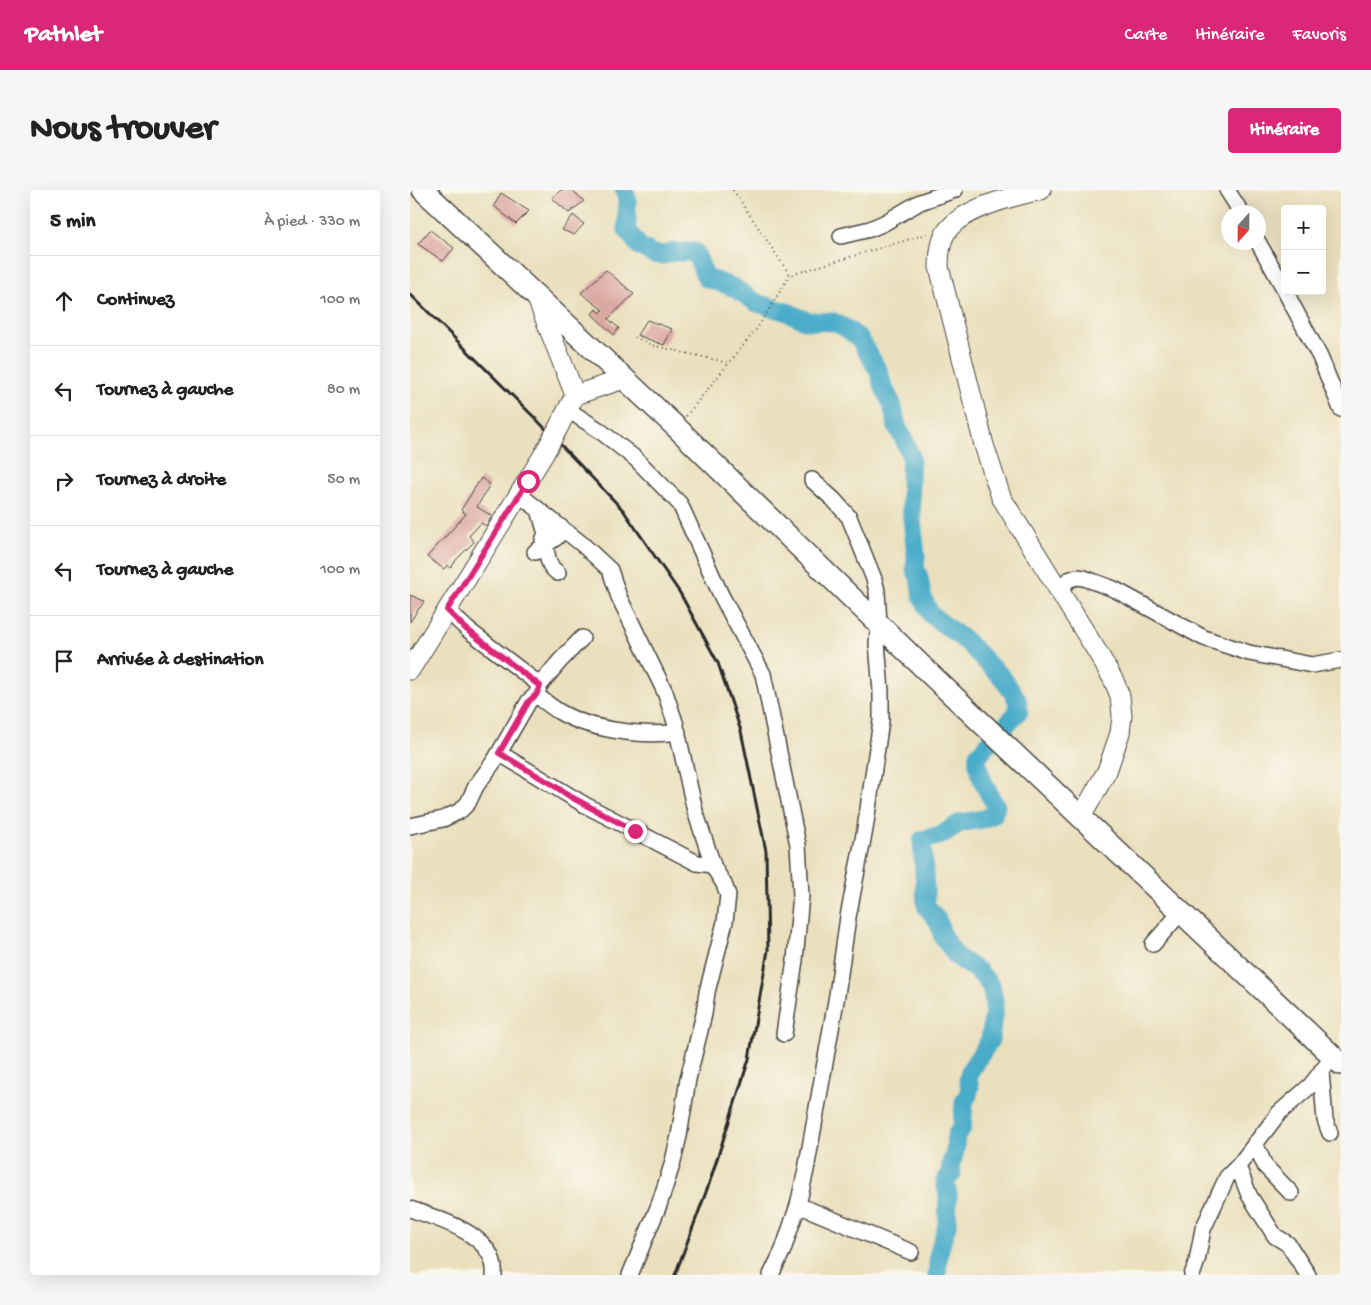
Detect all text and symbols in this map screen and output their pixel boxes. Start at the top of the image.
text: Pathlet [25,21,102,50]
text: Carte [1124,25,1167,46]
text: Itinéraire [1195,25,1265,46]
text: Favoris [1293,25,1346,46]
button: Itinéraire [1228,108,1341,153]
text: Nous trouver [30,110,216,151]
north arrow [1221,205,1266,250]
map controls [1281,205,1326,295]
button: + [1281,205,1326,250]
text: 5 min [50,210,95,235]
text: À pied · 330 m [264,213,360,232]
button: − [1281,250,1326,295]
icon: ahead [50,287,78,315]
text: Continuez [97,289,174,312]
text: 100 m [320,291,360,310]
icon: left [50,377,78,405]
text: Tournez à gauche [97,379,233,402]
text: 80 m [327,381,360,400]
icon: right [50,467,78,495]
text: Tournez à droite [97,469,226,492]
route start [517,470,540,493]
text: 50 m [327,471,360,490]
icon: left [50,557,78,585]
text: Tournez à gauche [97,559,233,582]
text: 100 m [320,561,360,580]
icon: arrive [50,647,78,675]
text: Arrivée à destination [97,649,263,672]
route end [624,820,647,843]

